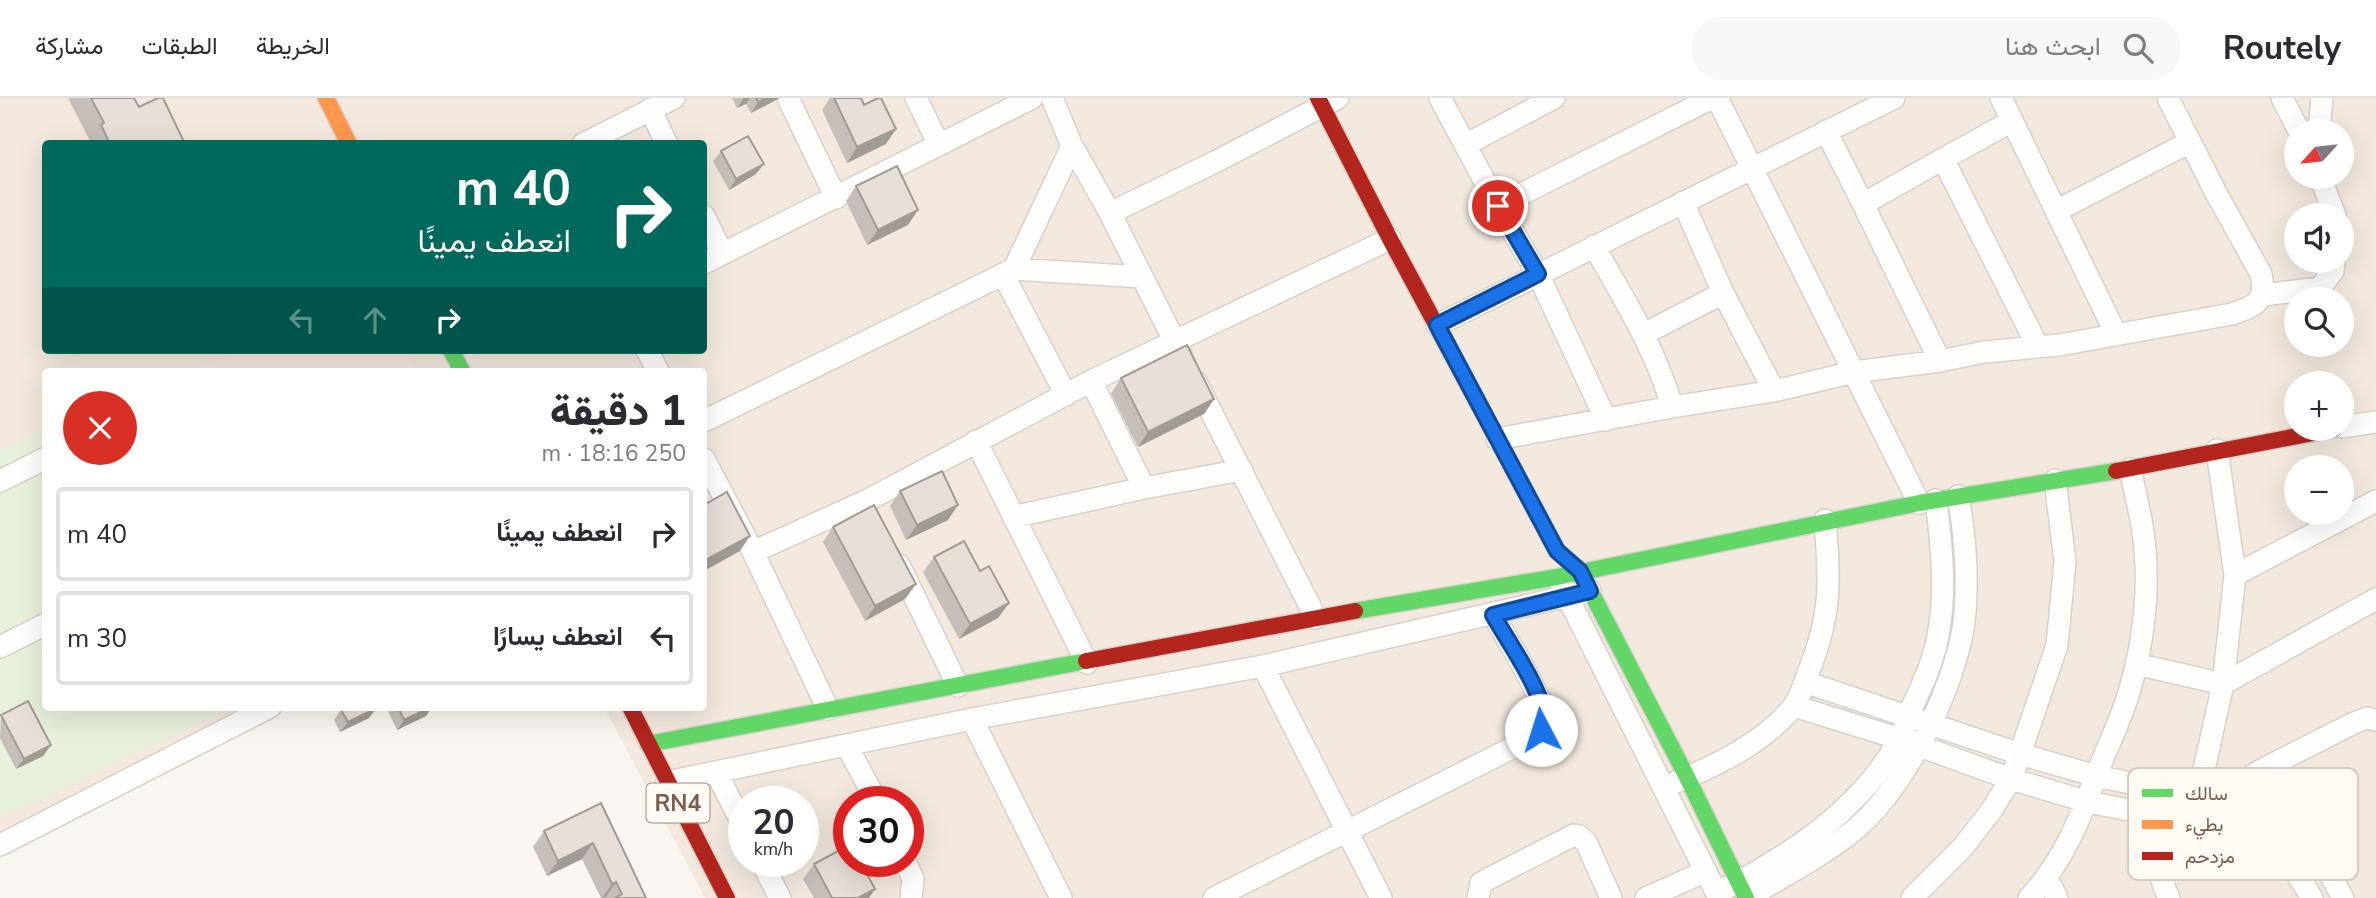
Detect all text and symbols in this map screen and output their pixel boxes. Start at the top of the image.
search box [1691,17,2181,80]
text: Routely [2223,26,2341,71]
text: ابحث هنا [2005,29,2101,64]
icon: search [2119,29,2157,67]
text: مشاركة [35,30,103,62]
text: الطبقات [141,30,218,62]
text: الخريطة [256,30,330,62]
north arrow [2284,119,2354,189]
map controls [2284,119,2354,525]
text: 40 m [456,155,571,222]
icon: right [595,168,686,259]
pin [1468,176,1528,236]
icon: arrive [1479,187,1517,225]
button: sound [2284,203,2354,273]
text: انعطف يمينًا [418,220,571,263]
button: search [2284,287,2354,357]
icon: left [283,301,321,339]
icon: ahead [356,301,394,339]
icon: right [429,301,467,339]
button: + [2284,371,2354,441]
text: 1 دقيقة [550,383,686,440]
button: close [63,391,137,465]
text: 250 m · 18:16 [541,438,686,469]
button: − [2284,455,2354,525]
text: انعطف يمينًا [496,515,623,550]
icon: right [644,515,682,553]
text: 40 m [67,517,127,552]
text: انعطف يسارًا [493,619,623,654]
icon: left [644,619,682,657]
text: 30 m [67,621,127,656]
position arrow [1504,693,1578,767]
legend [2128,768,2358,880]
text: سالك [2185,781,2228,807]
road number: RN4 [646,783,710,822]
speed limit sign: 30 [833,786,924,877]
text: 20 [752,799,795,846]
text: بطيء [2185,812,2223,840]
text: km/h [754,837,793,861]
text: مزدحم [2185,844,2235,870]

